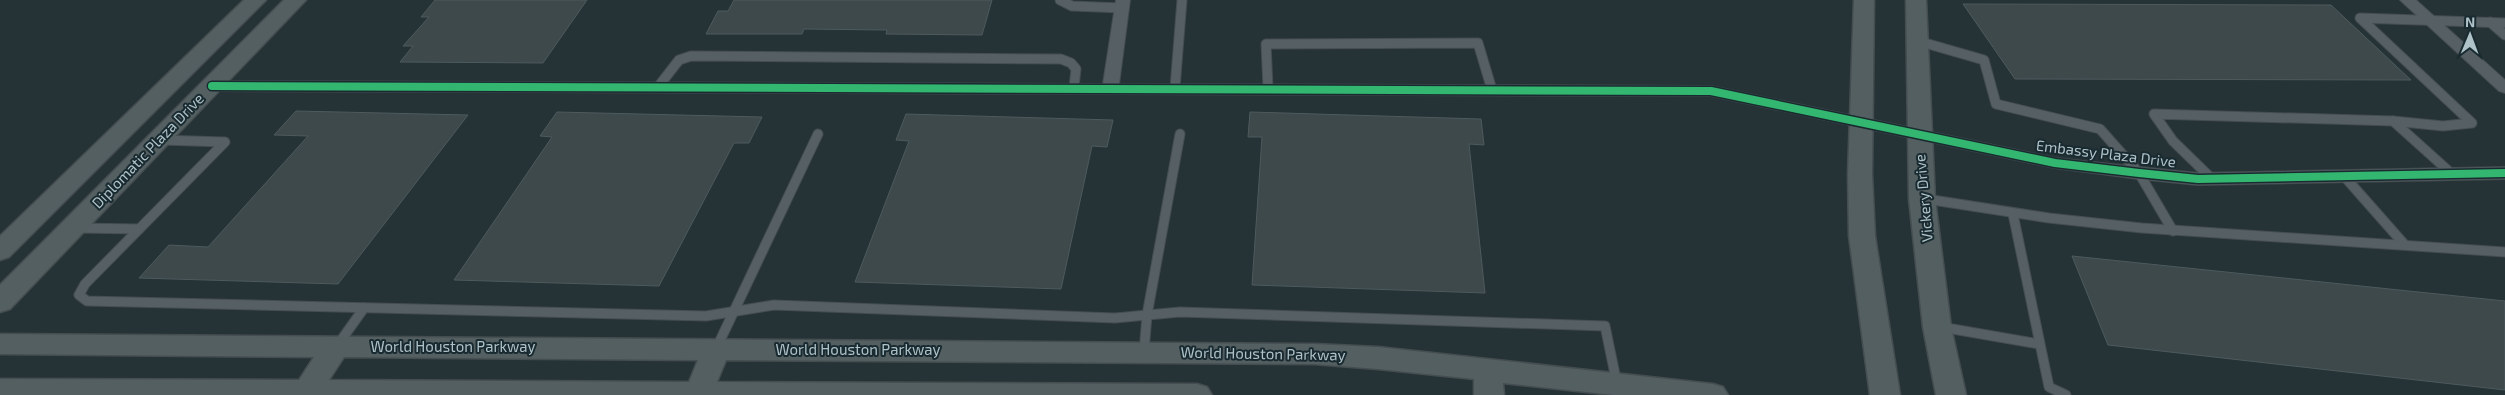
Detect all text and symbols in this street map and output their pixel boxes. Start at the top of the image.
north arrow [2445,10,2495,60]
text: N [2465,13,2475,30]
street label: Diplomatic Plaza Drive [88,89,207,212]
street label: Embassy Plaza Drive [2035,135,2177,171]
street label: Vickery Drive [1910,153,1936,243]
street label: World Houston Parkway [370,337,536,355]
street label: World Houston Parkway [775,340,941,358]
street label: World Houston Parkway [1180,343,1346,363]

